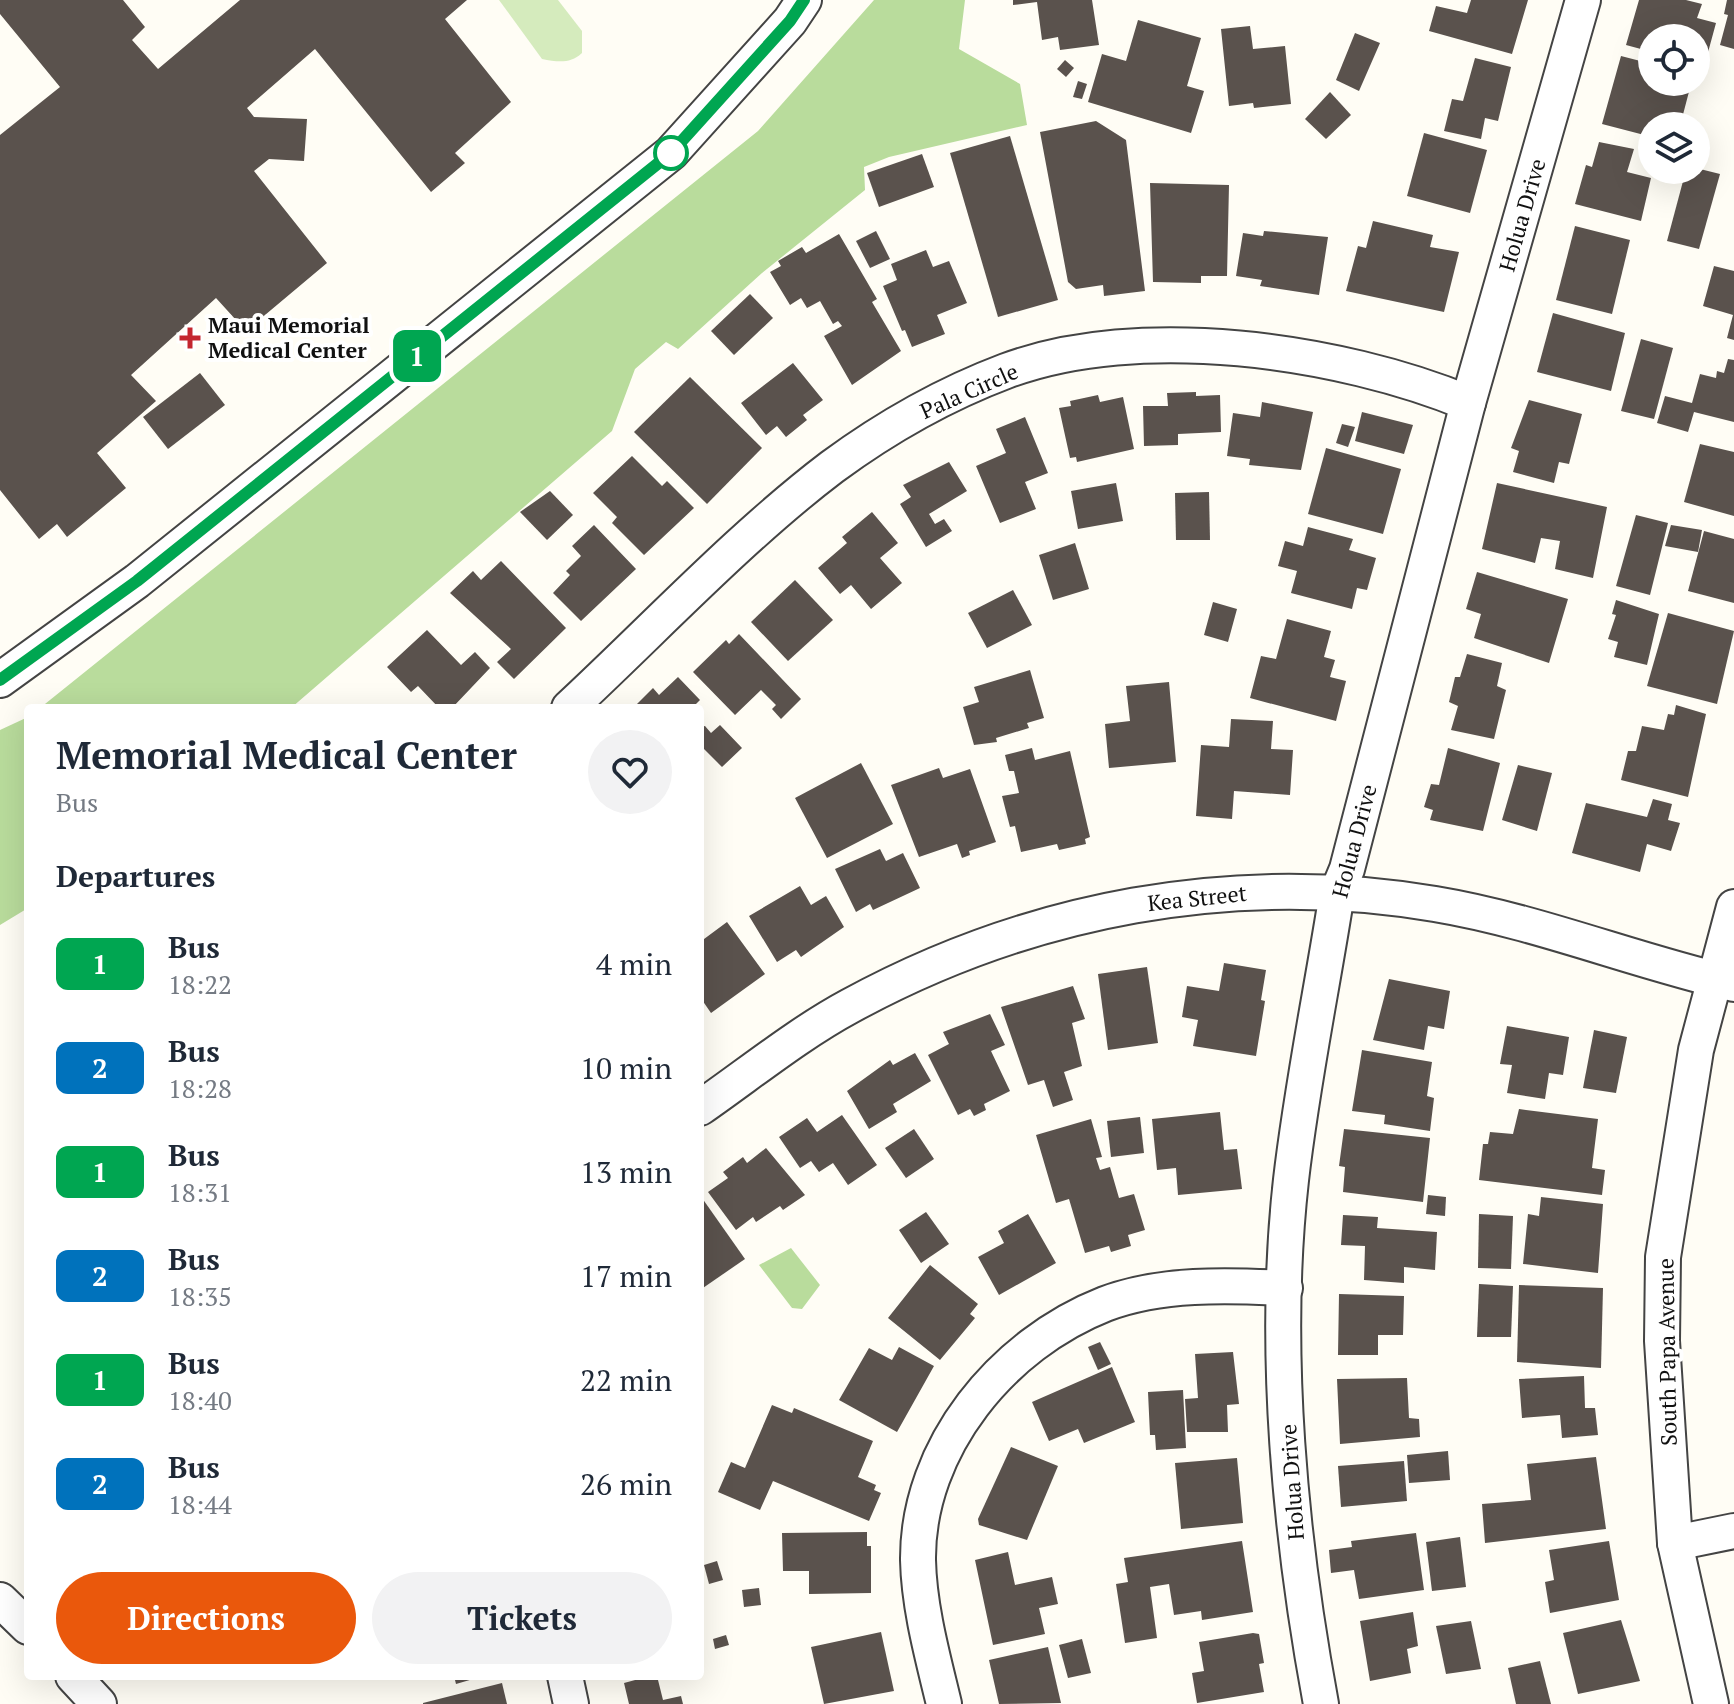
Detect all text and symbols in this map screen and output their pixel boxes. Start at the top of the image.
map controls [1638,24,1710,184]
button: locate [1638,24,1710,96]
button: layers [1638,112,1710,184]
unlabelled marker [654,136,688,170]
street label: Holua Drive [1492,155,1551,275]
place label: Maui Memorial Medical Center [208,310,370,364]
marker: Maui Memorial Medical Center [179,327,201,349]
line badge: 1 [391,330,443,382]
text: 1 [409,337,425,374]
street label: Pala Circle [915,356,1022,425]
text: Memorial Medical Center [56,730,517,780]
button: heart [588,730,672,814]
street label: Holua Drive [1324,781,1383,901]
text: Bus [56,785,98,819]
text: Departures [56,856,215,896]
street label: Kea Street [1146,878,1248,917]
text: Bus [168,927,220,967]
text: 4 min [596,944,672,984]
text: 1 [92,945,108,982]
text: 18:22 [168,967,232,1001]
text: Bus [168,1031,220,1071]
text: 10 min [580,1048,672,1088]
text: 2 [92,1049,108,1086]
text: 18:28 [168,1071,232,1105]
text: Bus [168,1135,220,1175]
text: 13 min [580,1152,672,1192]
text: 1 [92,1153,108,1190]
text: 18:31 [168,1175,232,1209]
text: Bus [168,1239,220,1279]
text: 17 min [580,1256,672,1296]
text: 2 [92,1257,108,1294]
street label: South Papa Avenue [1650,1258,1683,1446]
text: 18:35 [168,1279,232,1313]
text: Bus [168,1343,220,1383]
text: 22 min [580,1360,672,1400]
text: 1 [92,1361,108,1398]
text: 18:40 [168,1383,232,1417]
street label: Holua Drive [1273,1423,1310,1541]
text: Bus [168,1447,220,1487]
text: 26 min [580,1464,672,1504]
text: 2 [92,1465,108,1502]
text: 18:44 [168,1487,232,1521]
button: Directions [56,1572,356,1664]
button: Tickets [372,1572,672,1664]

